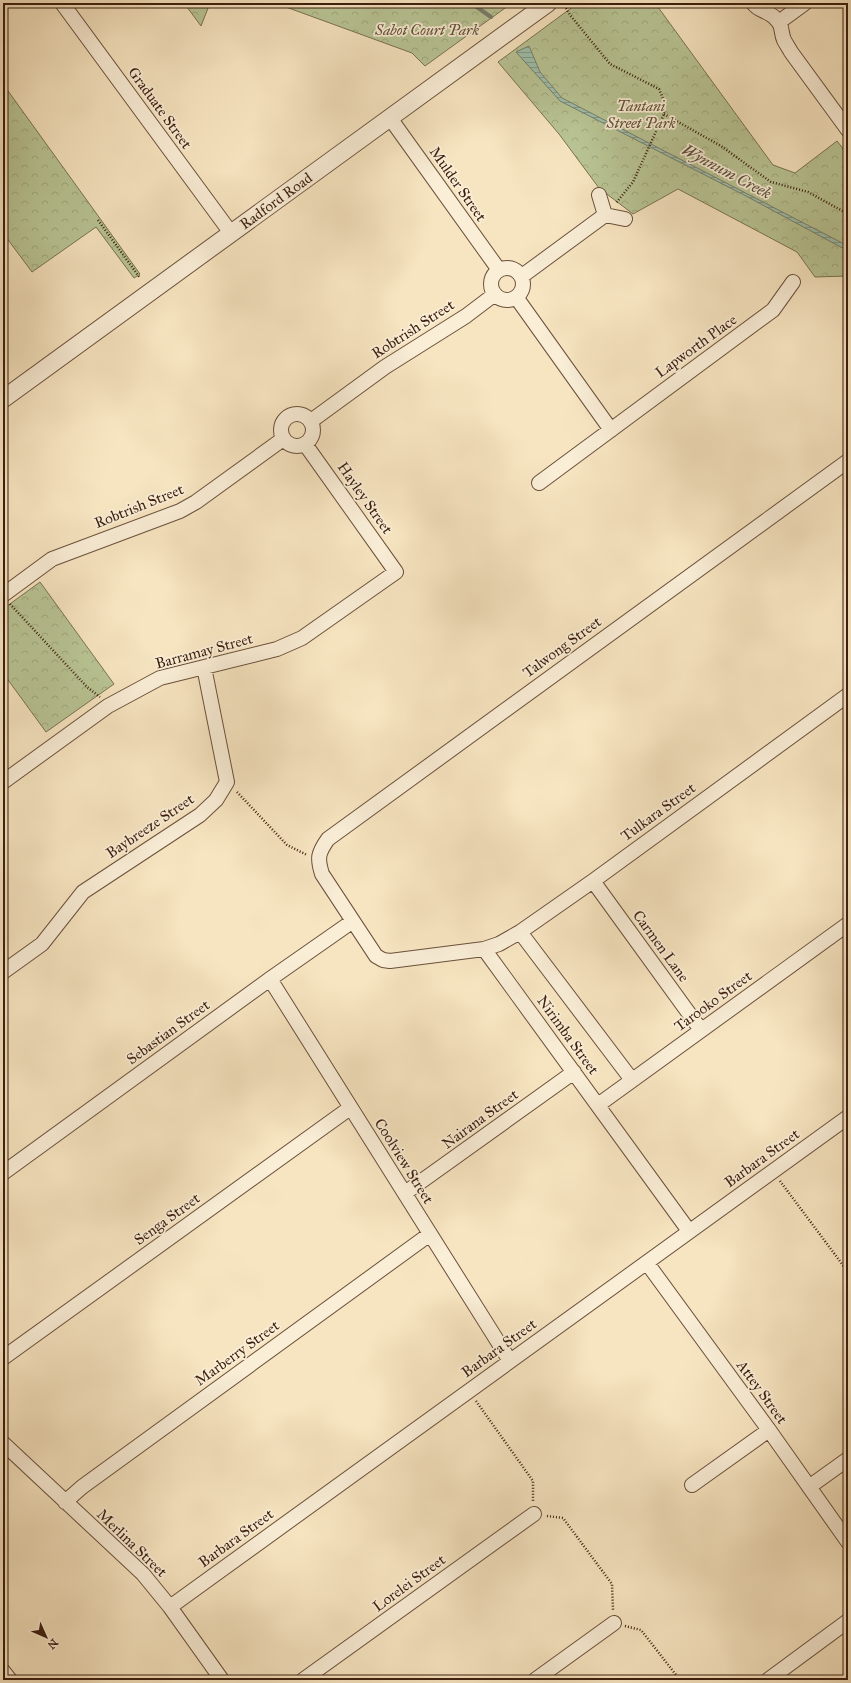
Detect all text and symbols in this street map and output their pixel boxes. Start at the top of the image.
park label: Sabot Court Park [374,21,479,39]
street label: Graduate Street [124,64,196,153]
park label: Tantani Street Park [605,97,676,132]
water label: Wynnum Creek [679,140,775,203]
street label: Mulder Street [426,143,491,225]
street label: Radford Road [236,168,316,233]
street label: Robtrish Street [368,295,458,362]
street label: Lapworth Place [652,310,740,382]
street label: Hayley Street [334,459,397,538]
street label: Robtrish Street [92,480,187,532]
street label: Talwong Street [519,612,605,682]
street label: Barramay Street [153,629,255,673]
street label: Tulkara Street [617,778,699,845]
street label: Baybreeze Street [103,790,198,862]
street label: Carmen Lane [629,907,693,985]
street label: Tarooko Street [671,966,756,1035]
street label: Nirimba Street [533,992,603,1079]
street label: Sebastian Street [123,995,214,1068]
street label: Nairana Street [438,1085,522,1153]
street label: Coolview Street [371,1115,438,1208]
street label: Barbara Street [721,1124,803,1191]
street label: Senga Street [131,1189,204,1249]
street label: Barbara Street [458,1314,540,1381]
street label: Marberry Street [191,1316,283,1390]
street label: Attey Street [732,1356,792,1428]
street label: Barbara Street [195,1504,277,1571]
street label: Merlina Street [93,1505,171,1581]
street label: Lorelei Street [369,1550,449,1615]
north arrow [26,1617,66,1657]
text: N [44,1636,61,1652]

